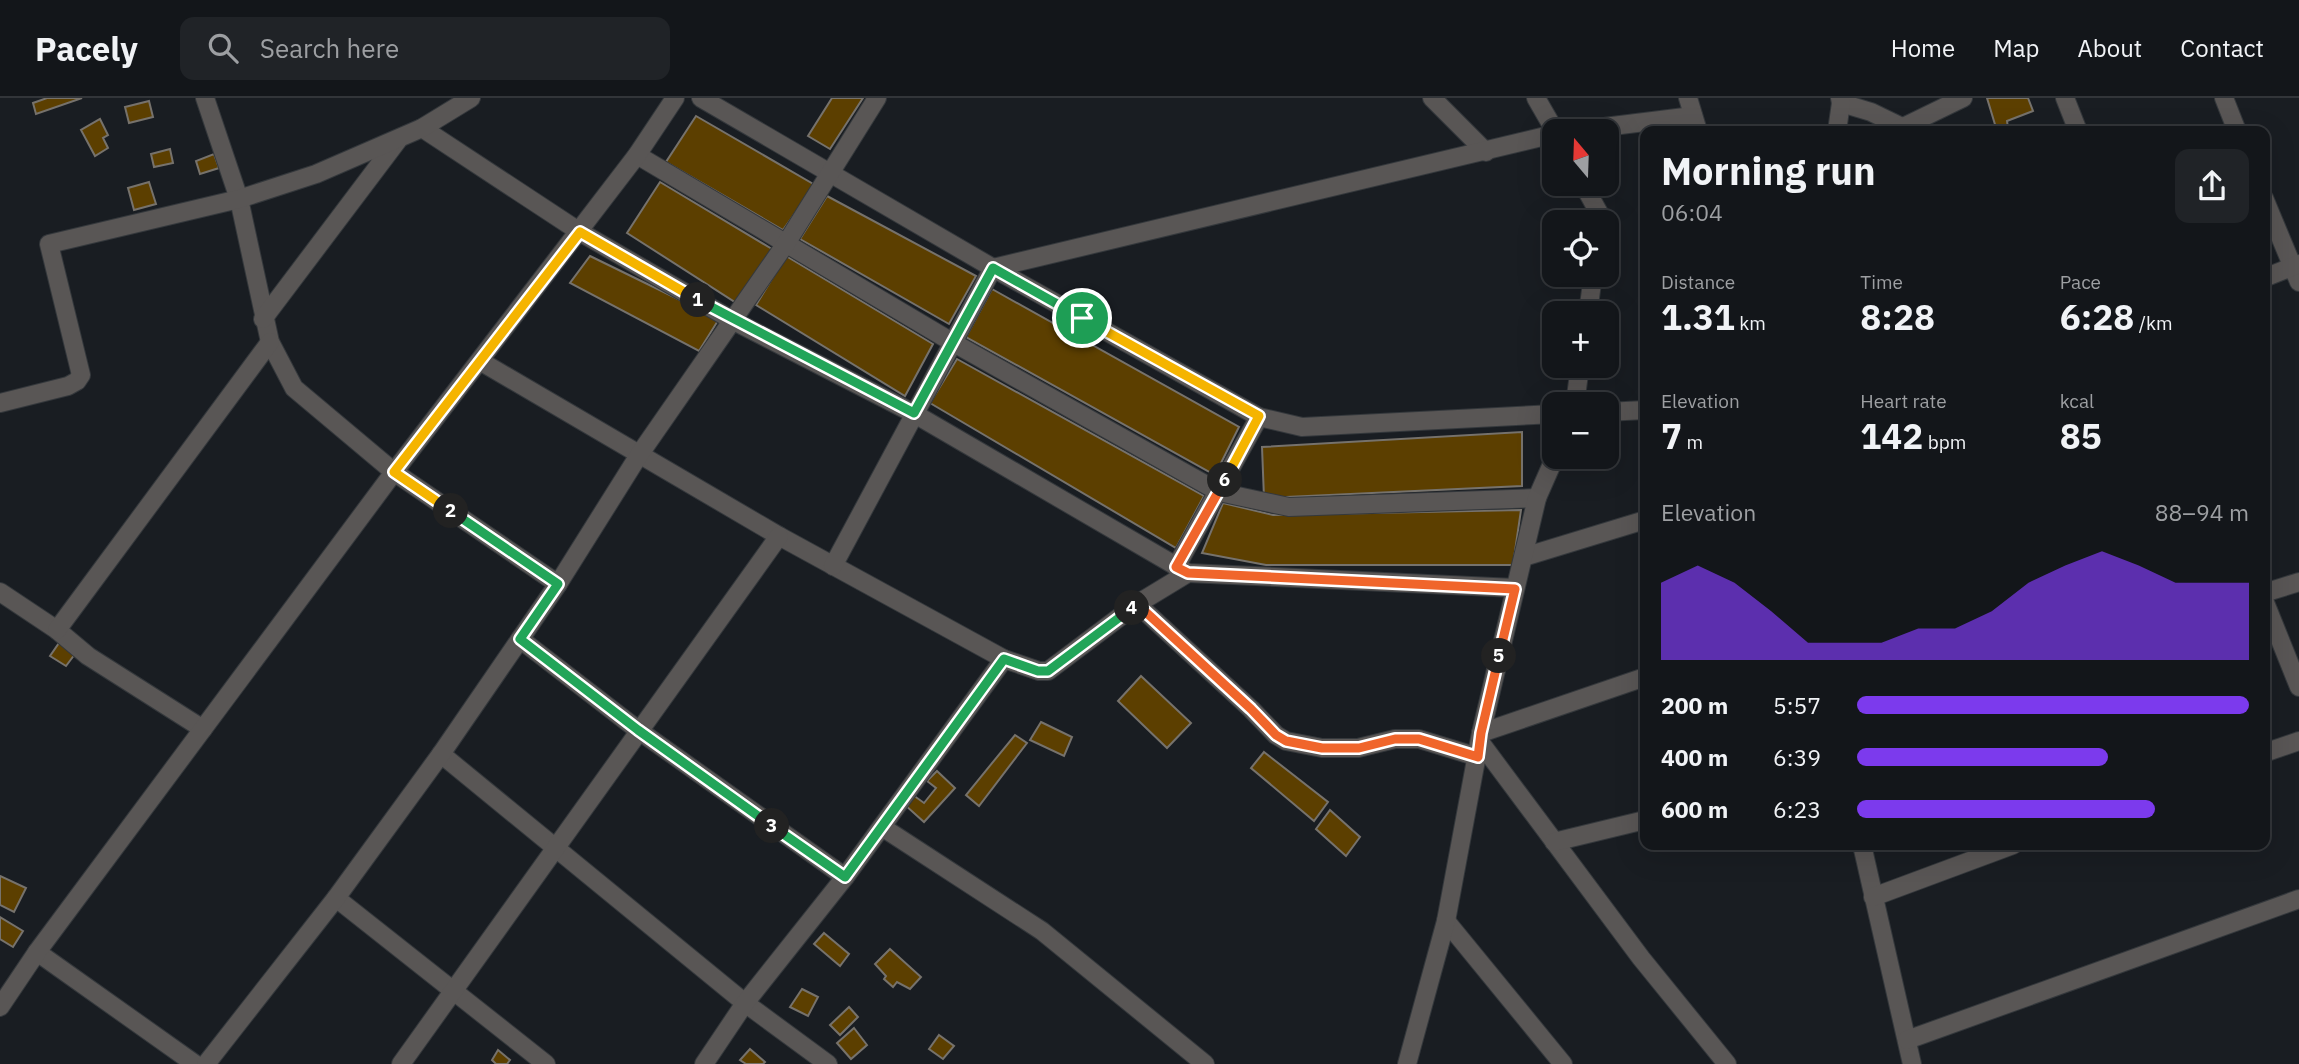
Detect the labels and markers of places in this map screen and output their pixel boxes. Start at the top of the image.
pin: 1 [680,282,716,318]
pin [1052,288,1112,348]
pin: 6 [1208,462,1242,498]
pin: 2 [434,494,468,528]
pin: 4 [1114,590,1150,626]
pin: 5 [1482,638,1516,674]
pin: 3 [754,808,790,844]

